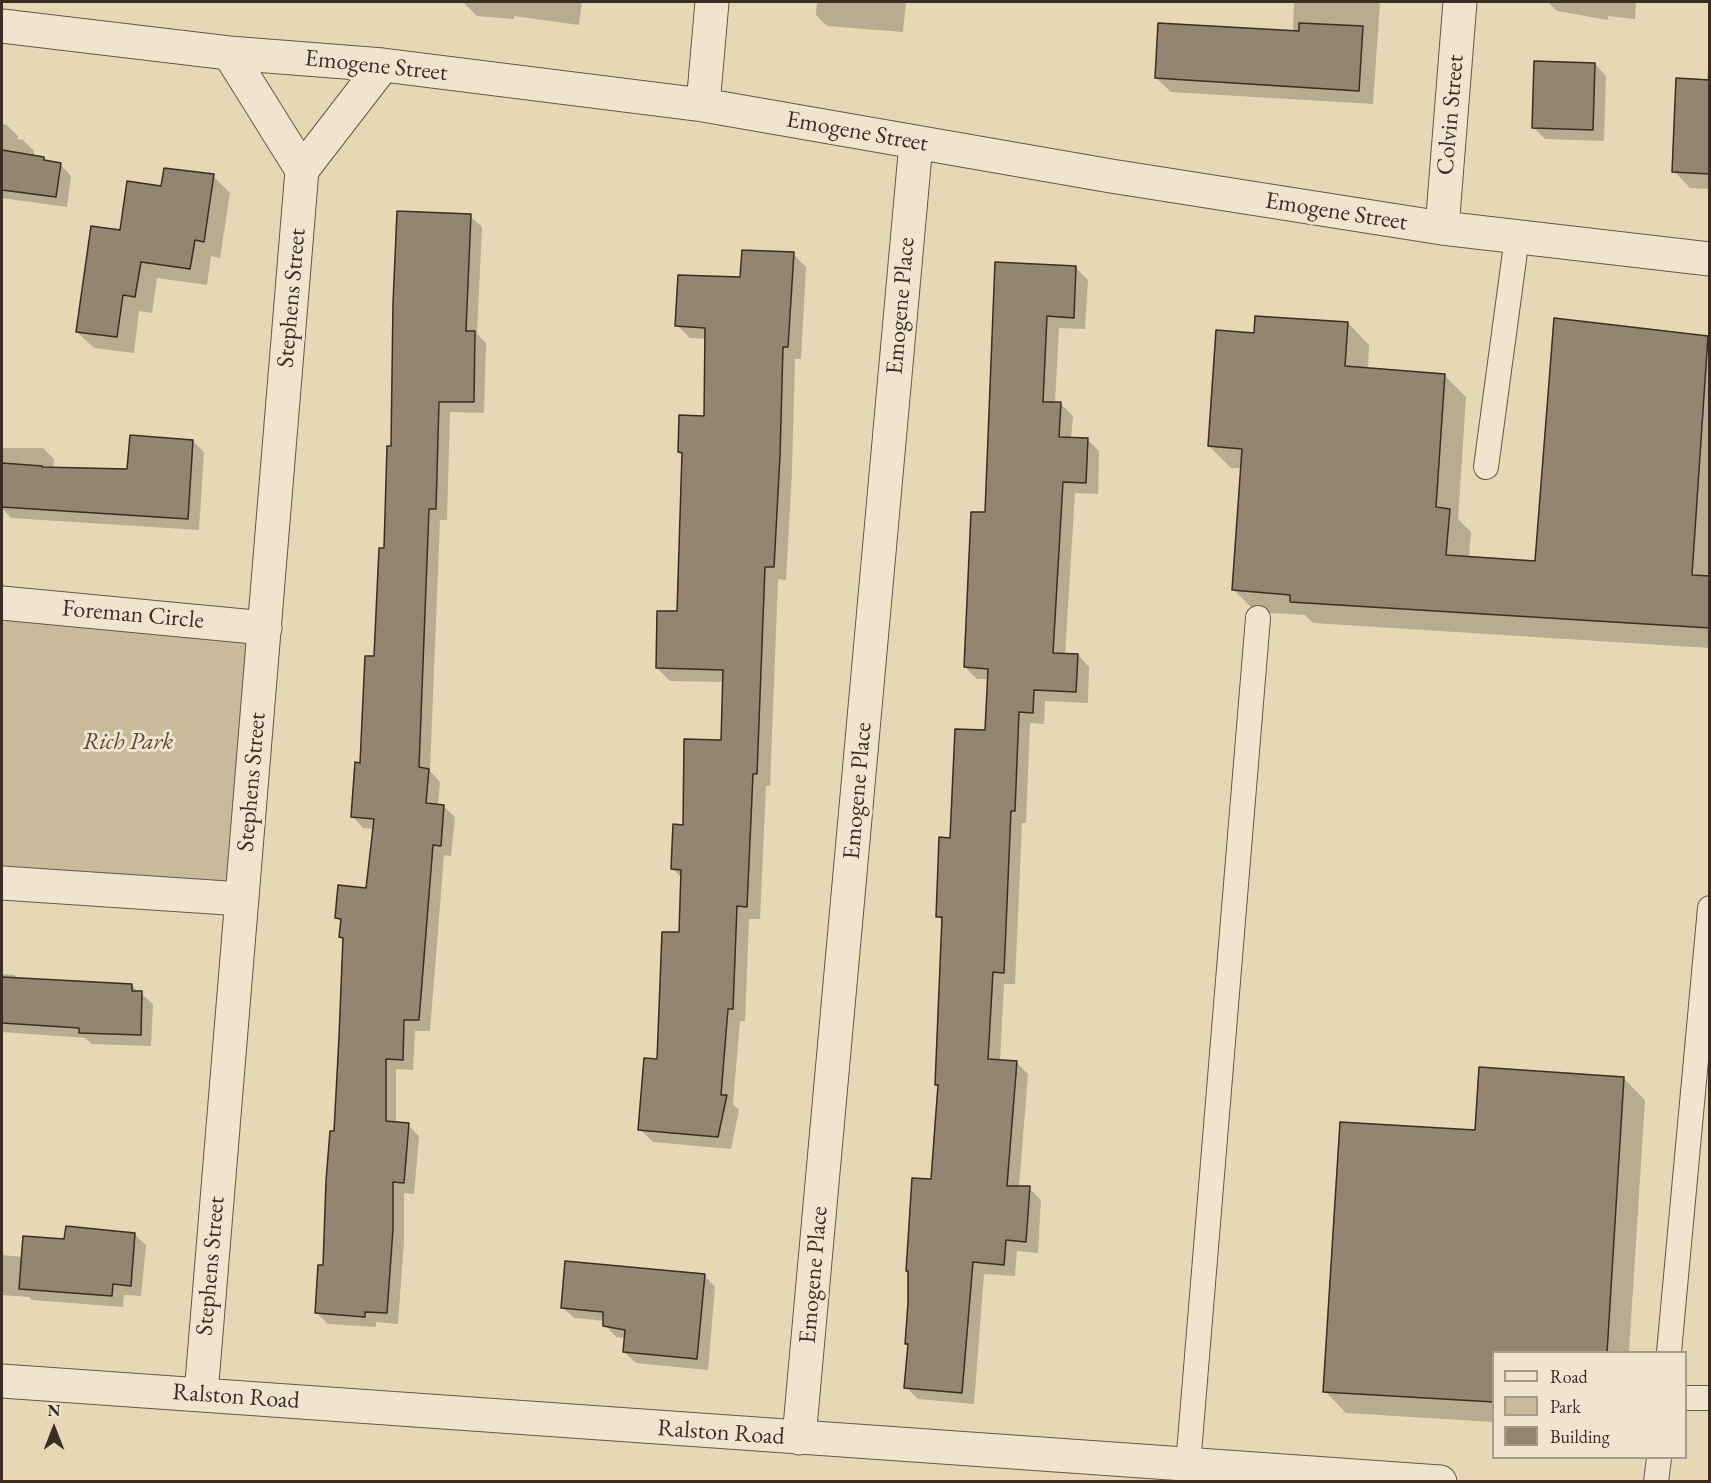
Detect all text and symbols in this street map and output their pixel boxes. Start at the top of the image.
street label: Emogene Street [303,44,449,88]
street label: Colvin Street [1431,54,1471,176]
street label: Emogene Street [784,105,930,159]
street label: Emogene Street [1263,187,1409,237]
street label: Stephens Street [272,227,312,369]
street label: Emogene Place [881,236,921,376]
street label: Foreman Circle [61,594,205,636]
street label: Stephens Street [232,711,272,853]
street label: Emogene Place [838,721,878,861]
park label: Rich Park [83,728,173,756]
street label: Stephens Street [191,1195,231,1337]
street label: Emogene Place [794,1205,834,1345]
legend [1492,1351,1687,1459]
text: Road [1550,1365,1588,1388]
street label: Ralston Road [171,1378,301,1416]
text: Park [1550,1395,1581,1418]
north arrow [24,1399,84,1459]
text: N [48,1400,60,1421]
street label: Ralston Road [656,1414,786,1452]
text: Building [1550,1425,1610,1448]

